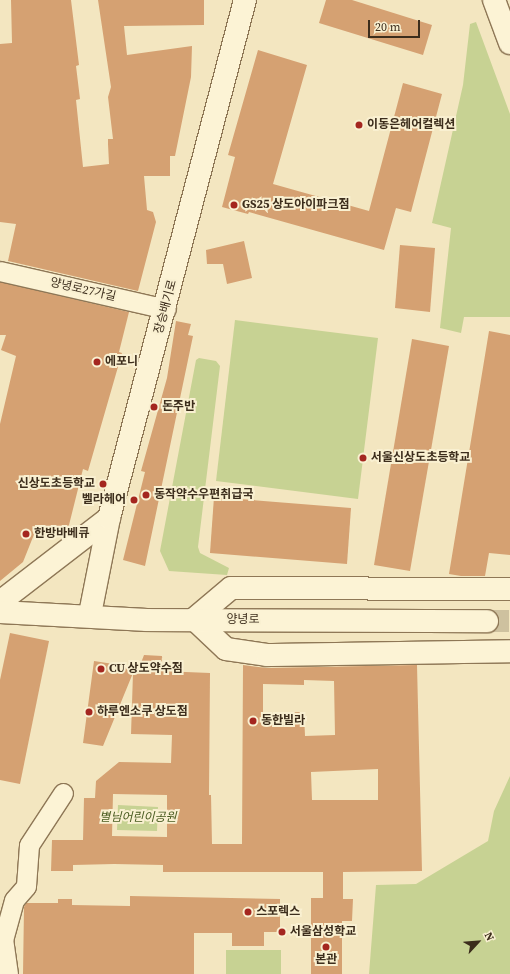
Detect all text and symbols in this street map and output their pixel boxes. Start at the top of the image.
scale bar [370,12,422,38]
text: 20 m [375,19,401,35]
place label: 이동은헤어컬렉션 [367,118,455,132]
marker: 이동은헤어컬렉션 [354,120,364,130]
place label: GS25 상도아이파크점 [242,198,349,212]
marker: GS25 상도아이파크점 [229,200,239,210]
street label: 양녕로27가길 [49,275,117,305]
street label: 장승배기로 [152,278,180,336]
place label: 에포니 [105,355,138,369]
marker: 에포니 [92,357,102,367]
place label: 돈주반 [162,400,195,414]
marker: 돈주반 [149,402,159,412]
place label: 서울신상도초등학교 [371,451,470,465]
marker: 서울신상도초등학교 [358,453,368,463]
place label: 신상도초등학교 [18,477,95,491]
marker: 신상도초등학교 [98,479,108,489]
place label: 동작약수우편취급국 [154,488,253,502]
marker: 동작약수우편취급국 [141,490,151,500]
place label: 벨라헤어 [82,493,126,507]
marker: 벨라헤어 [129,495,139,505]
place label: 한방바베큐 [34,527,89,541]
marker: 한방바베큐 [21,529,31,539]
street label: 양녕로 [226,613,260,627]
place label: CU 상도약수점 [109,662,183,676]
marker: CU 상도약수점 [96,664,106,674]
place label: 하루엔소쿠 상도점 [97,705,188,719]
marker: 하루엔소쿠 상도점 [84,707,94,717]
place label: 동한빌라 [261,714,305,728]
marker: 동한빌라 [248,716,258,726]
park label: 별님어린이공원 [99,811,177,825]
place label: 스포렉스 [256,905,300,919]
marker: 스포렉스 [243,907,253,917]
north arrow [458,922,498,962]
place label: 서울삼성학교 [290,925,356,939]
marker: 서울삼성학교 [277,927,287,937]
text: N [481,930,498,943]
marker: 본관 [321,942,331,952]
place label: 본관 [315,953,337,967]

